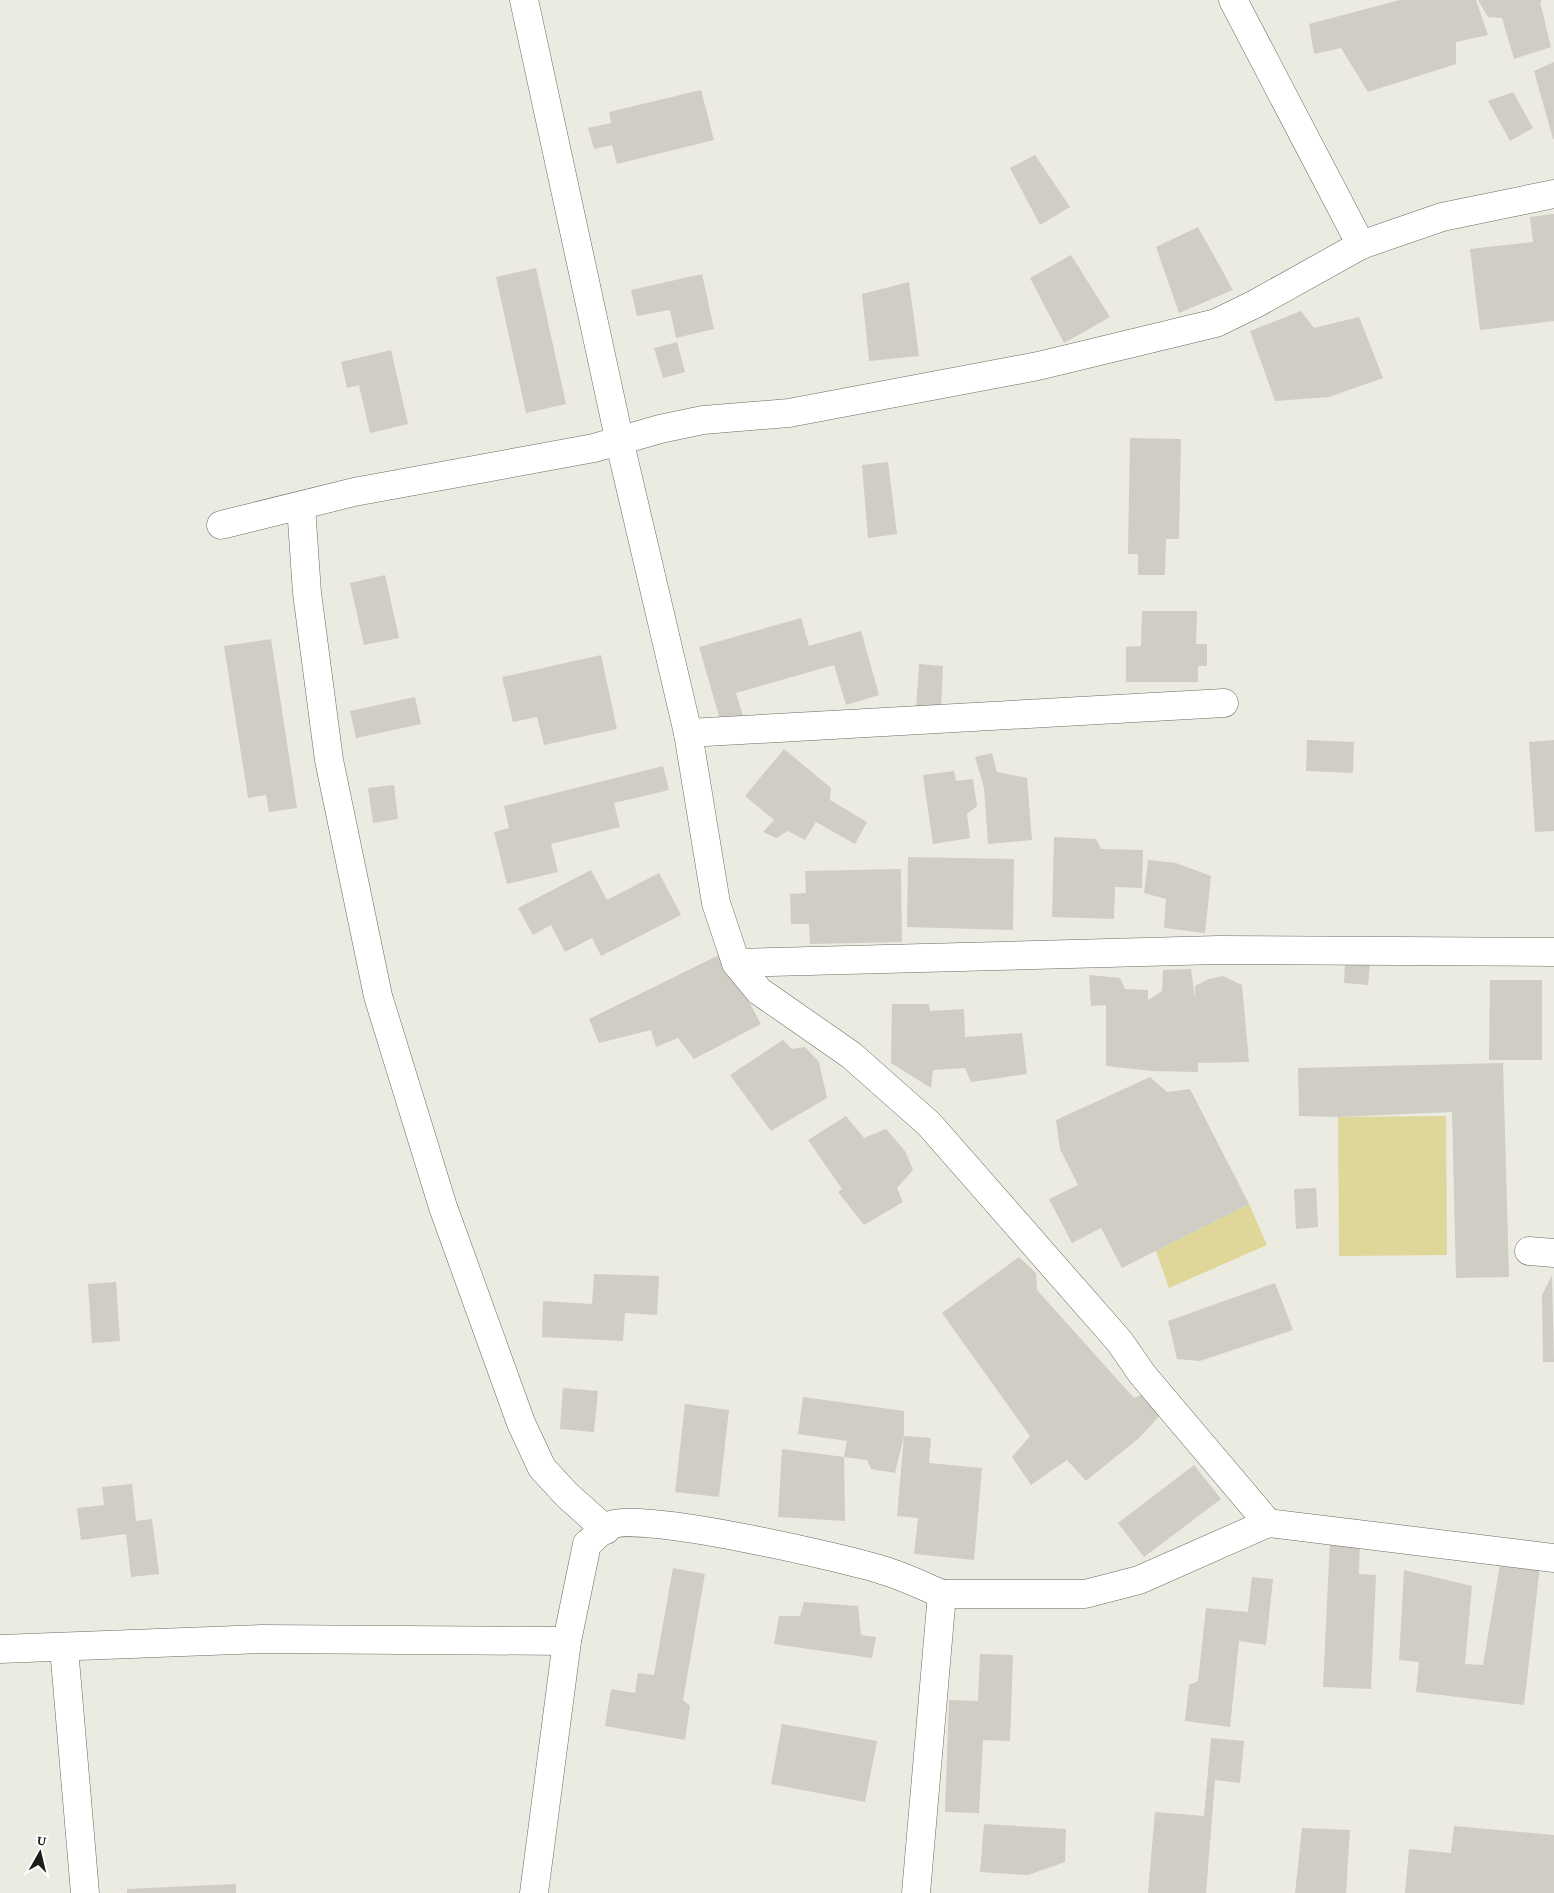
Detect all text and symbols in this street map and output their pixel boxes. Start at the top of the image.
north arrow [15,1828,65,1878]
text: U [36,1832,48,1849]

